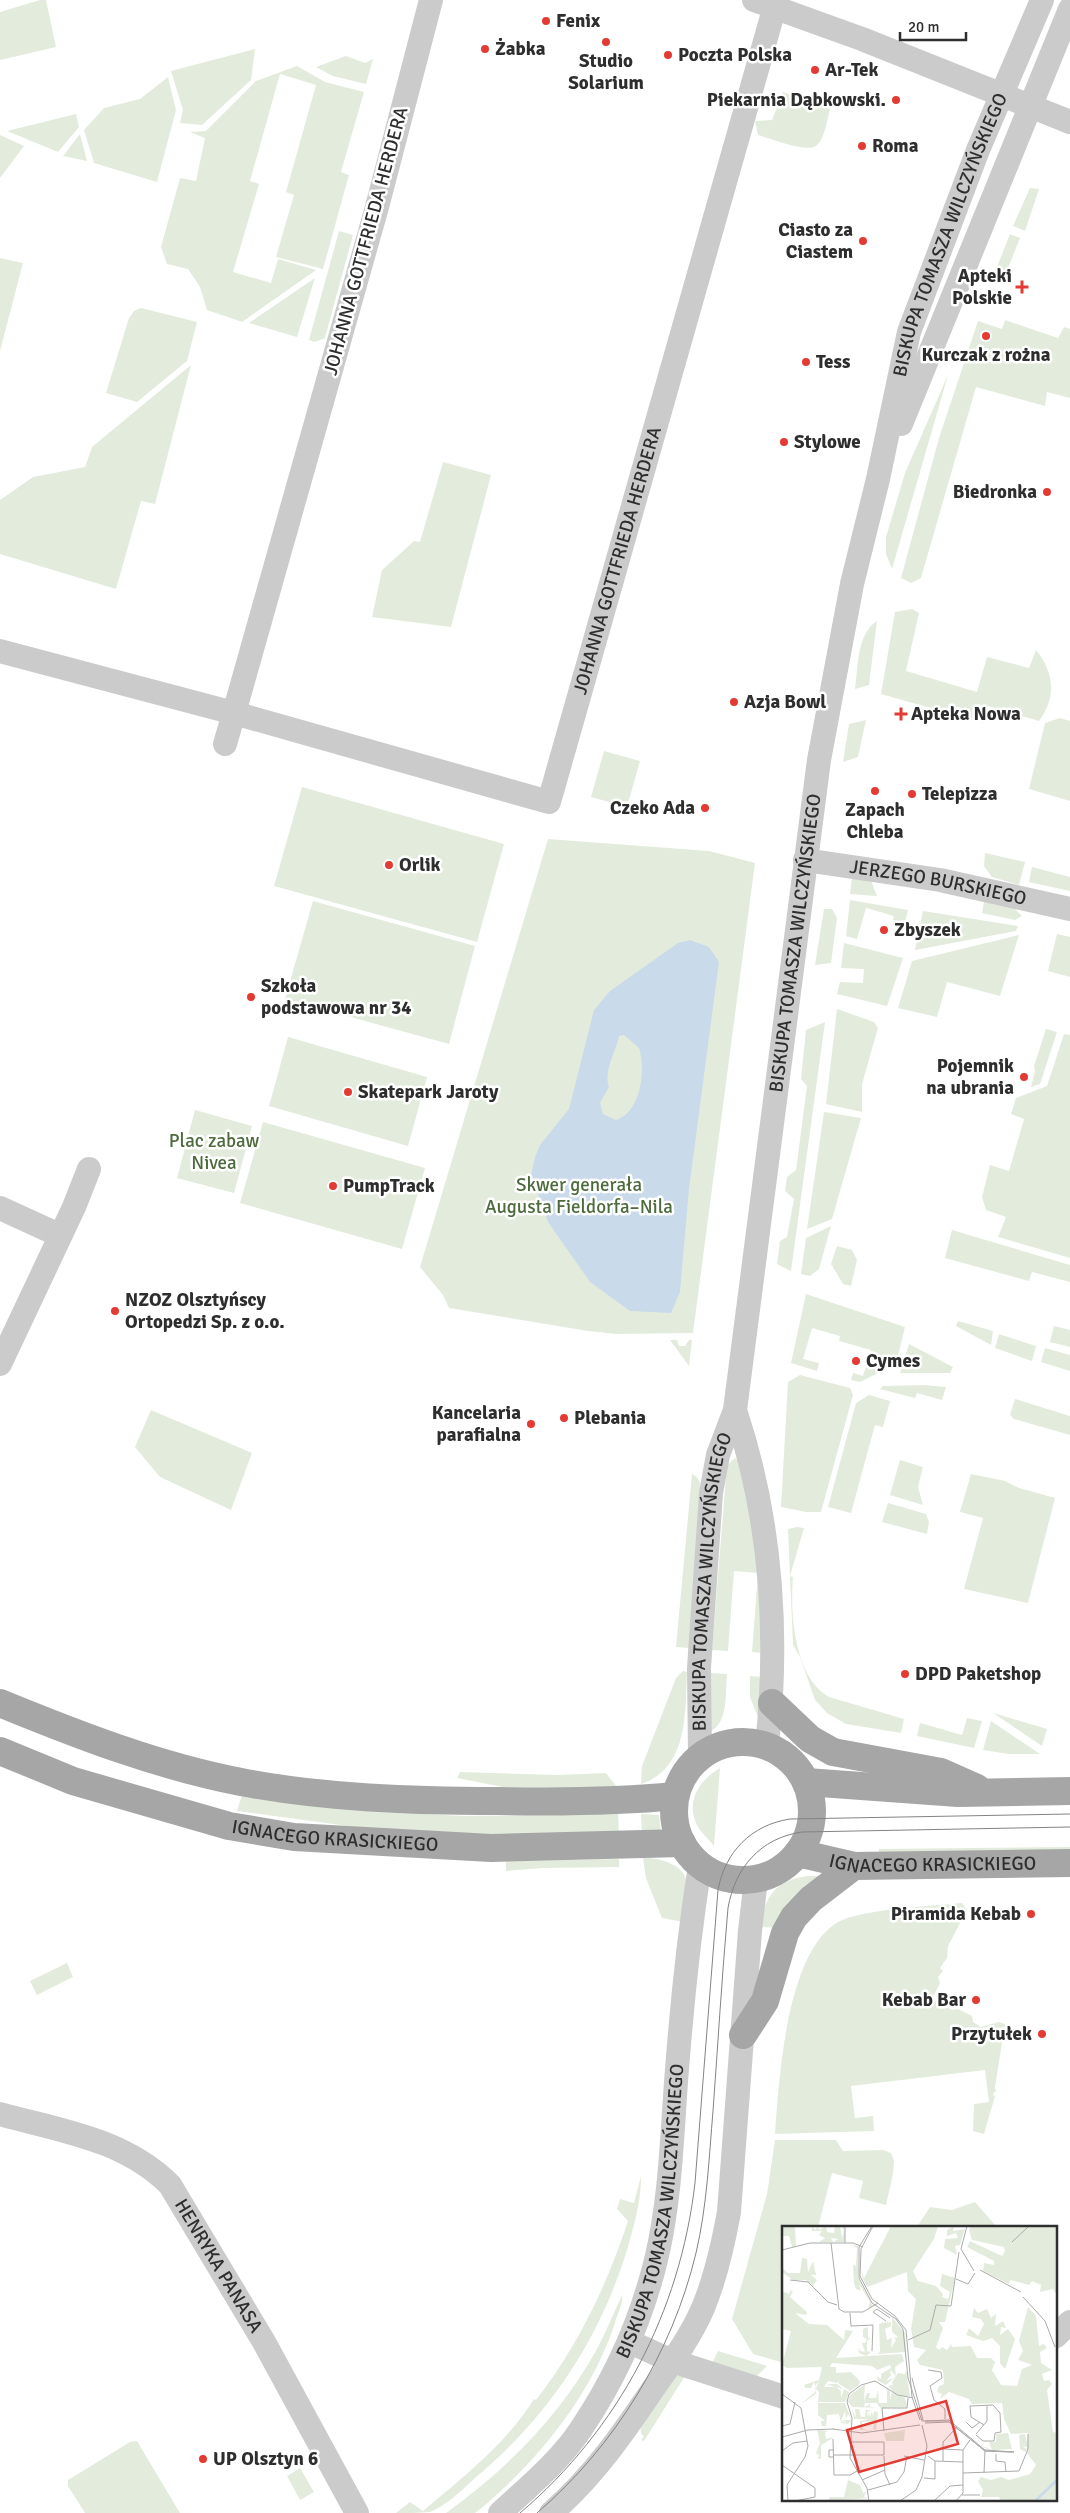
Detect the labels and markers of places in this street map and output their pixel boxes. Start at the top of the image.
place label: Fenix [556,9,601,33]
marker: Fenix [540,15,552,27]
marker: Studio Solarium [600,36,612,48]
place label: Żabka [495,37,546,61]
marker: Żabka [479,43,491,55]
place label: Poczta Polska [678,43,792,67]
place label: Studio Solarium [568,49,644,95]
marker: Poczta Polska [662,49,674,61]
place label: Ar-Tek [825,58,878,82]
marker: Ar-Tek [809,64,821,76]
place label: Piekarnia Dąbkowski. [707,88,886,112]
marker: Piekarnia Dąbkowski. [890,94,902,106]
place label: Roma [872,134,919,158]
marker: Roma [856,140,868,152]
place label: Ciasto za Ciastem [778,218,853,264]
marker: Ciasto za Ciastem [857,235,869,247]
place label: Apteki Polskie [952,264,1012,310]
marker: Apteki Polskie [1016,281,1028,293]
marker: Kurczak z rożna [980,330,992,342]
place label: Kurczak z rożna [921,343,1051,367]
place label: Tess [816,350,850,374]
marker: Tess [800,356,812,368]
place label: Stylowe [794,430,861,454]
marker: Stylowe [778,436,790,448]
place label: Biedronka [953,480,1037,504]
marker: Biedronka [1041,486,1053,498]
place label: Azja Bowl [744,690,826,714]
marker: Azja Bowl [728,696,740,708]
place label: Apteka Nowa [911,702,1021,726]
marker: Apteka Nowa [895,708,907,720]
place label: Telepizza [922,782,998,806]
marker: Zapach Chleba [869,785,881,797]
marker: Telepizza [906,788,918,800]
place label: Czeko Ada [610,796,695,820]
place label: Zapach Chleba [845,798,905,844]
marker: Czeko Ada [699,802,711,814]
place label: Orlik [399,853,441,877]
marker: Orlik [383,859,395,871]
place label: Zbyszek [894,918,961,942]
marker: Zbyszek [878,924,890,936]
place label: Szkoła podstawowa nr 34 [261,974,411,1020]
marker: Szkoła podstawowa nr 34 [245,991,257,1003]
place label: Pojemnik na ubrania [926,1054,1014,1100]
marker: Pojemnik na ubrania [1018,1071,1030,1083]
place label: Skatepark Jaroty [358,1080,499,1104]
marker: Skatepark Jaroty [342,1086,354,1098]
place label: PumpTrack [343,1174,435,1198]
marker: PumpTrack [327,1180,339,1192]
place label: NZOZ Olsztyńscy Ortopedzi Sp. z o.o. [125,1288,285,1334]
marker: NZOZ Olsztyńscy Ortopedzi Sp. z o.o. [109,1305,121,1317]
place label: Cymes [866,1349,920,1373]
marker: Cymes [850,1355,862,1367]
place label: Kancelaria parafialna [432,1401,521,1447]
place label: Plebania [574,1406,646,1430]
marker: Plebania [558,1412,570,1424]
marker: Kancelaria parafialna [525,1418,537,1430]
place label: DPD Paketshop [915,1662,1041,1686]
marker: DPD Paketshop [899,1668,911,1680]
place label: Piramida Kebab [891,1902,1021,1926]
marker: Piramida Kebab [1025,1908,1037,1920]
place label: Kebab Bar [882,1988,966,2012]
marker: Kebab Bar [970,1994,982,2006]
place label: Przytułek [951,2022,1032,2046]
marker: Przytułek [1036,2028,1048,2040]
place label: UP Olsztyn 6 [213,2447,318,2471]
marker: UP Olsztyn 6 [197,2453,209,2465]

